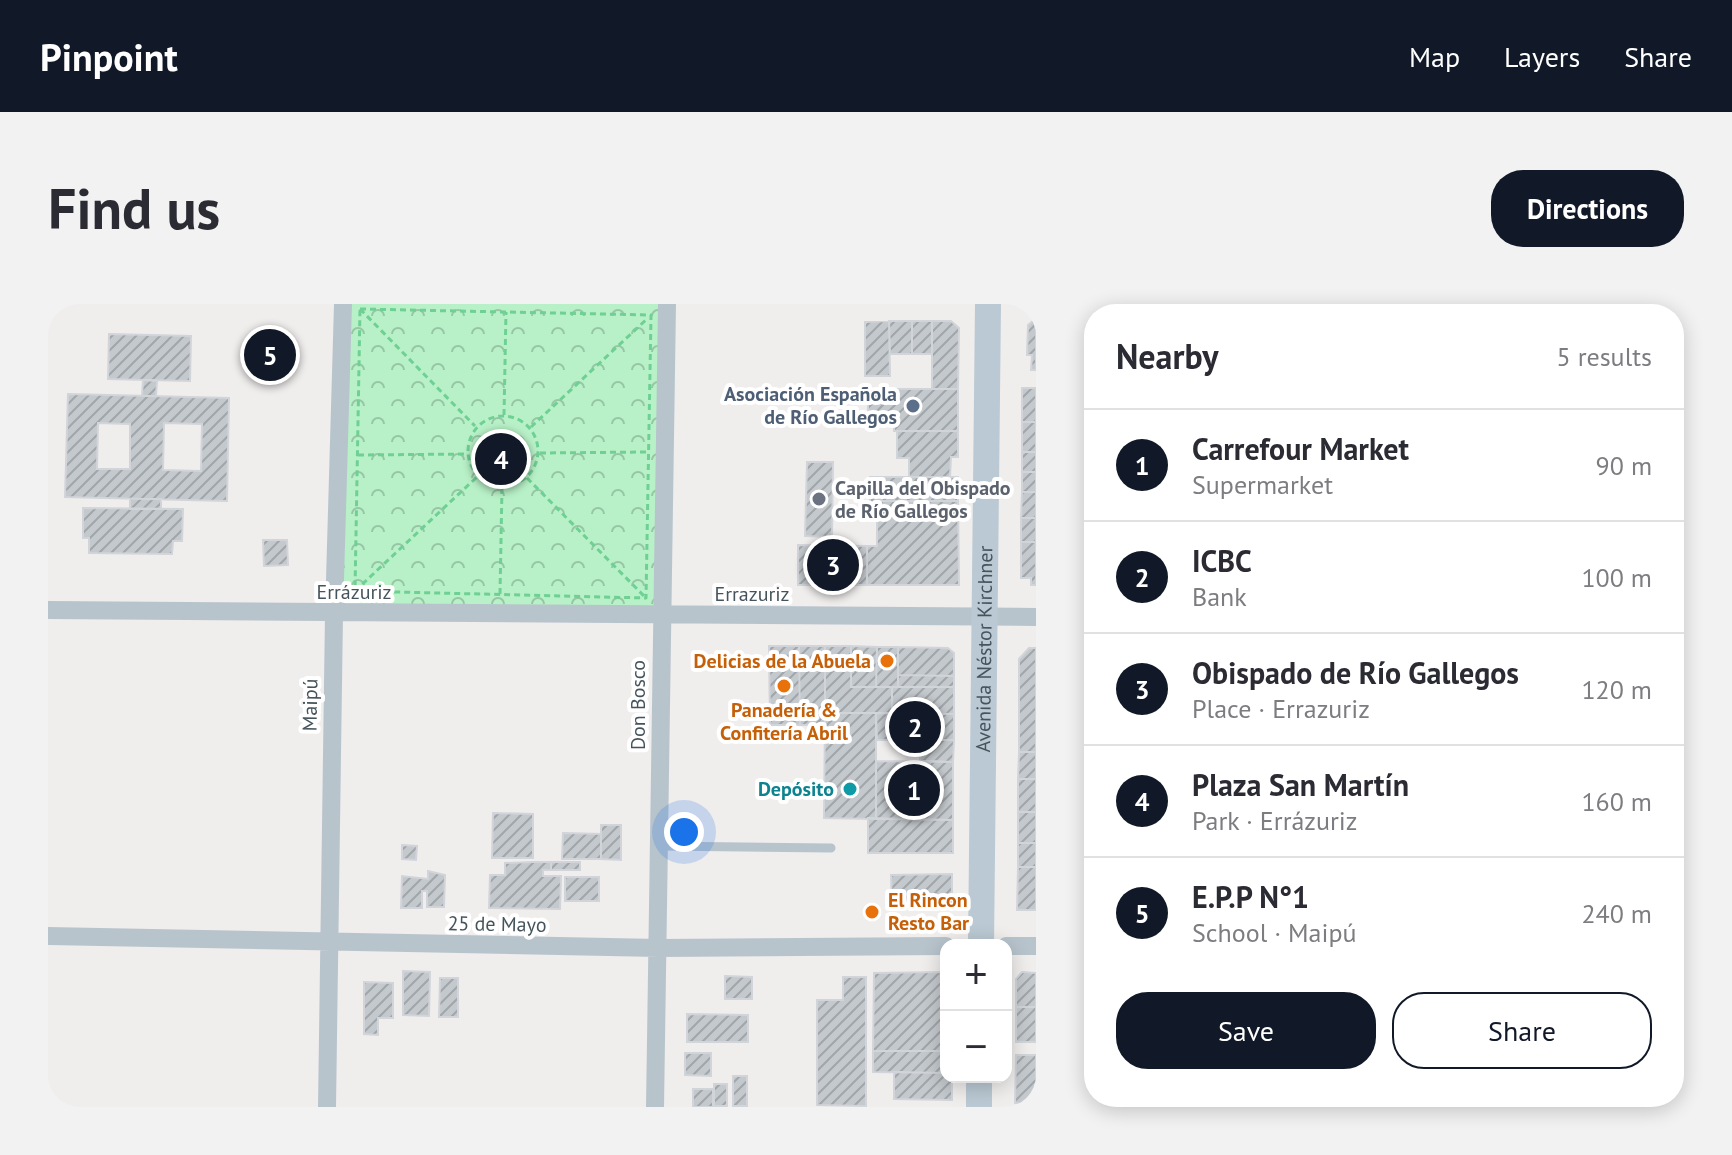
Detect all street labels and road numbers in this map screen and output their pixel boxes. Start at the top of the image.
street label: Avenida Néstor Kirchner [970,545,998,753]
street label: Errázuriz [316,579,392,605]
street label: Errazuriz [714,581,790,607]
street label: Don Bosco [625,660,651,750]
street label: Maipú [297,678,323,732]
street label: 25 de Mayo [447,910,547,938]

